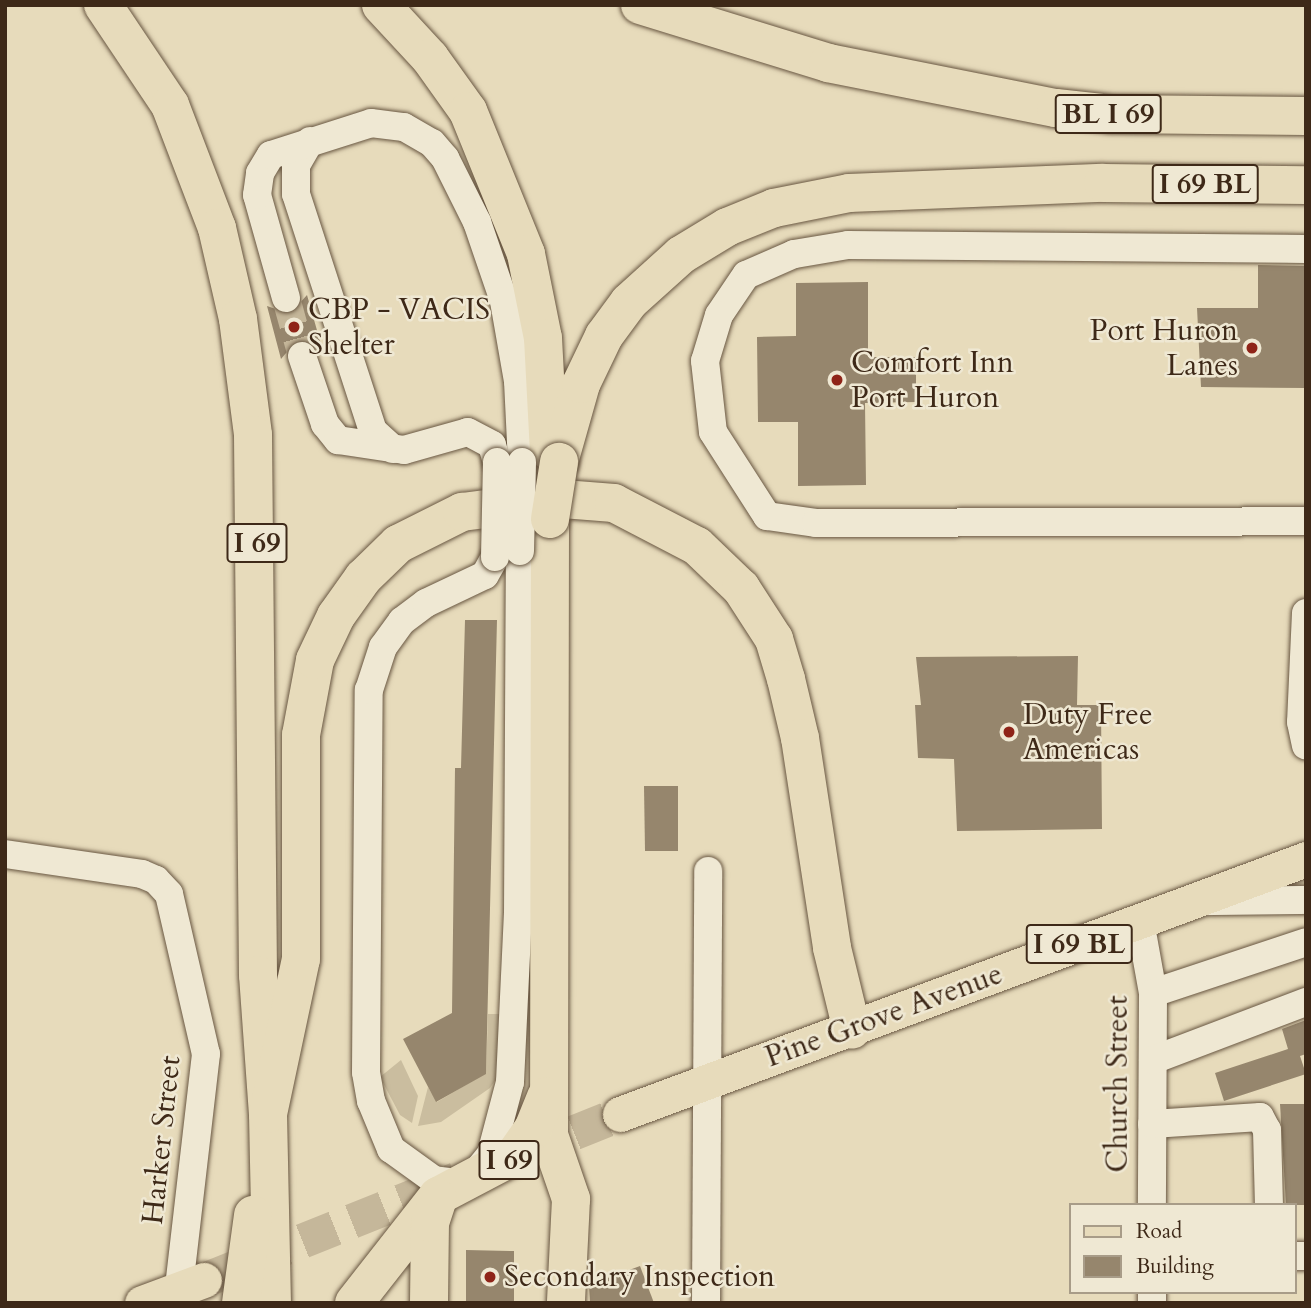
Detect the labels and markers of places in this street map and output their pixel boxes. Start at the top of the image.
place label: CBP - VACIS Shelter [308,292,490,362]
place label: Port Huron Lanes [1090,313,1238,384]
marker: CBP - VACIS Shelter [286,319,302,335]
marker: Port Huron Lanes [1244,340,1260,356]
place label: Comfort Inn Port Huron [851,345,1014,416]
marker: Comfort Inn Port Huron [829,372,845,388]
place label: Duty Free Americas [1023,697,1153,768]
marker: Duty Free Americas [1001,724,1017,740]
place label: Secondary Inspection [504,1259,775,1295]
marker: Secondary Inspection [482,1269,498,1285]

